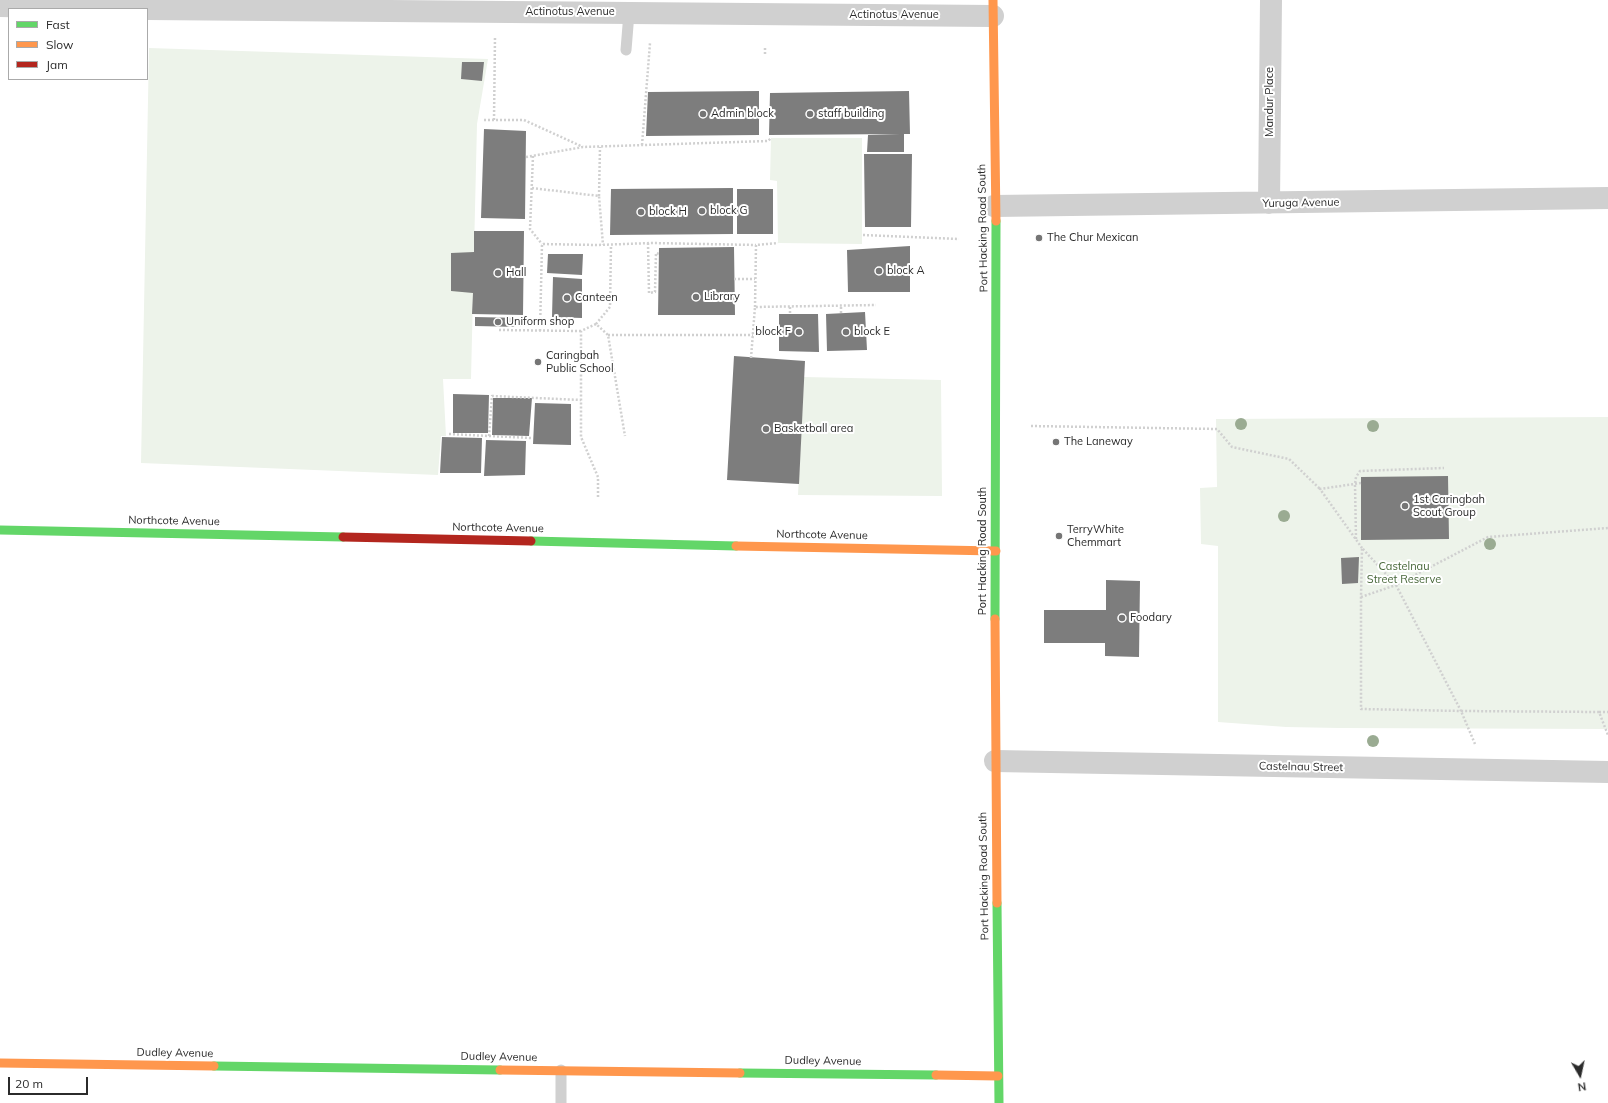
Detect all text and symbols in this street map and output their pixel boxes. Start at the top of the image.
street label: Actinotus Avenue [525,5,615,19]
legend [8,8,148,80]
street label: Actinotus Avenue [849,8,939,22]
text: Fast [46,17,70,32]
text: Slow [46,37,74,52]
text: Jam [46,57,68,72]
street label: Mandur Place [1263,67,1277,137]
place label: Admin block [711,107,774,121]
place label: staff building [818,107,884,121]
marker: Admin block [698,109,708,119]
marker: staff building [805,109,815,119]
street label: Port Hacking Road South [975,164,991,292]
street label: Yuruga Avenue [1262,196,1340,210]
place label: block G [710,204,748,218]
place label: block H [649,205,687,219]
marker: block G [697,206,707,216]
marker: block H [636,207,646,217]
place label: The Chur Mexican [1047,231,1138,245]
marker: The Chur Mexican [1034,233,1044,243]
place label: block A [887,264,925,278]
place label: Hall [506,266,526,280]
marker: block A [874,266,884,276]
marker: Hall [493,268,503,278]
place label: Library [704,290,740,304]
place label: Canteen [575,291,618,305]
marker: Library [691,292,701,302]
marker: Canteen [562,293,572,303]
place label: Uniform shop [506,315,574,329]
marker: Uniform shop [493,317,503,327]
place label: block F [755,325,791,339]
place label: block E [854,325,890,339]
marker: block F [794,327,804,337]
marker: block E [841,327,851,337]
place label: Caringbah Public School [546,349,614,375]
marker: Caringbah Public School [533,357,543,367]
place label: Basketball area [774,422,853,436]
marker: Basketball area [761,424,771,434]
place label: The Laneway [1064,435,1133,449]
marker: The Laneway [1051,437,1061,447]
street label: Port Hacking Road South [976,487,990,615]
place label: 1st Caringbah Scout Group [1413,493,1485,519]
marker: 1st Caringbah Scout Group [1400,501,1410,511]
street label: Northcote Avenue [128,514,220,528]
street label: Northcote Avenue [452,521,544,535]
place label: TerryWhite Chemmart [1067,523,1124,549]
street label: Northcote Avenue [776,528,868,542]
marker: TerryWhite Chemmart [1054,531,1064,541]
park label: Castelnau Street Reserve [1367,560,1441,586]
place label: Foodary [1130,611,1172,625]
marker: Foodary [1117,613,1127,623]
street label: Castelnau Street [1259,760,1343,774]
street label: Port Hacking Road South [976,812,992,940]
street label: Dudley Avenue [137,1046,213,1060]
street label: Dudley Avenue [461,1050,537,1064]
street label: Dudley Avenue [785,1054,861,1068]
north arrow [1560,1055,1600,1095]
scale bar [10,1069,90,1095]
text: 20 m [15,1076,43,1091]
text: N [1577,1079,1587,1094]

